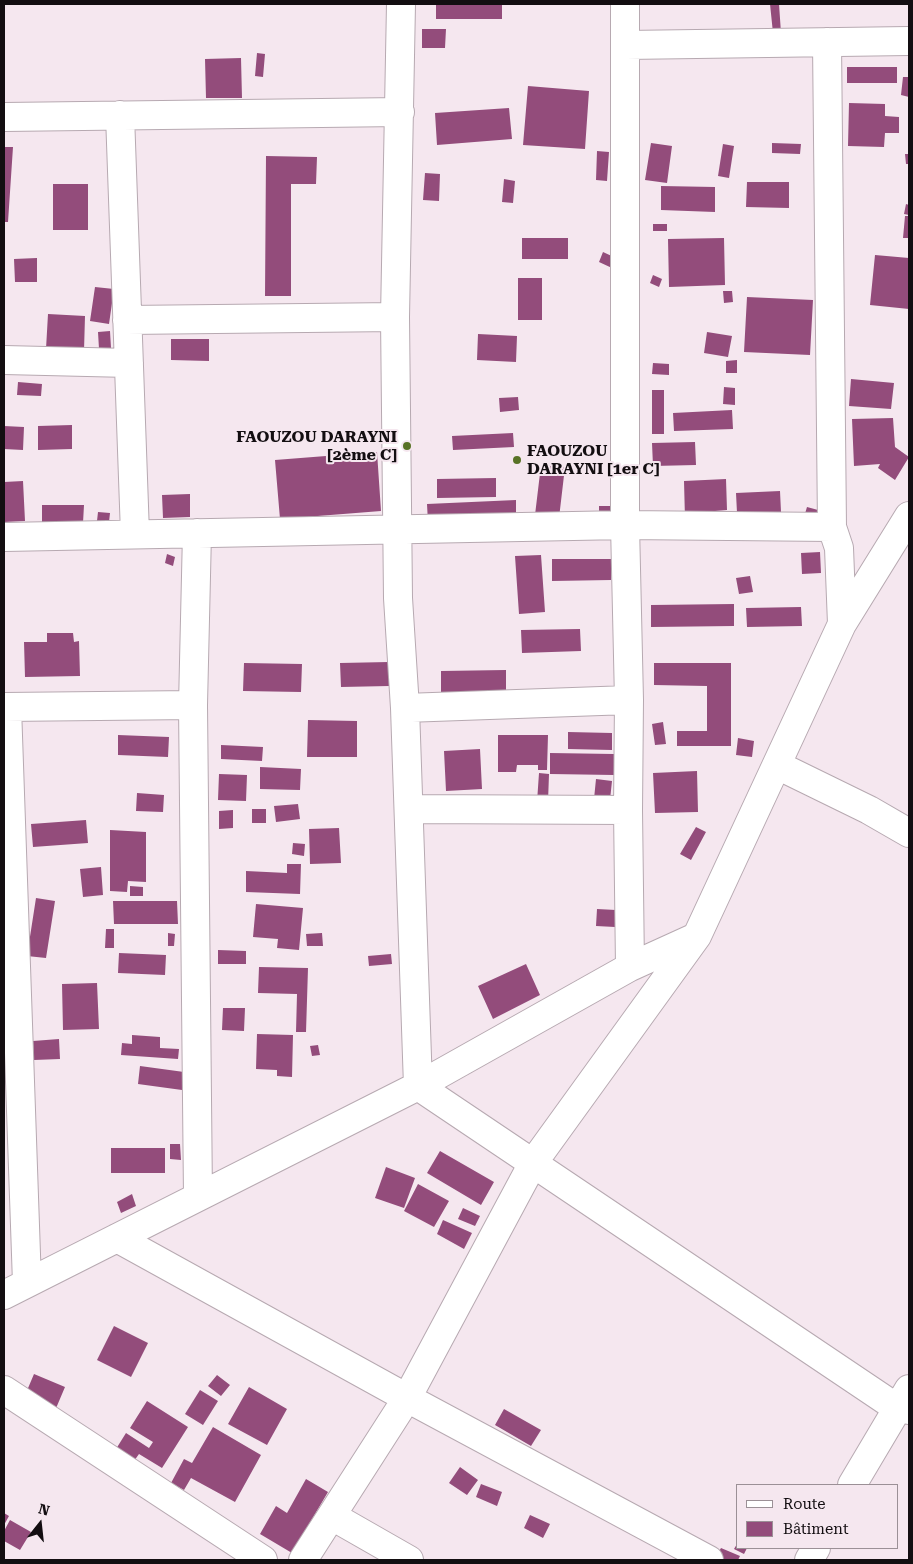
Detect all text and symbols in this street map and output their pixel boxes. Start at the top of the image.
place label: FAOUZOU DARAYNI [2ème C] [236,427,397,465]
marker: FAOUZOU DARAYNI [2ème C] [401,440,413,452]
place label: FAOUZOU DARAYNI [1er C] [527,441,659,479]
marker: FAOUZOU DARAYNI [1er C] [511,454,523,466]
legend [736,1484,898,1549]
text: Route [783,1495,825,1513]
north arrow [15,1499,65,1549]
text: N [37,1500,52,1519]
text: Bâtiment [783,1520,849,1538]

